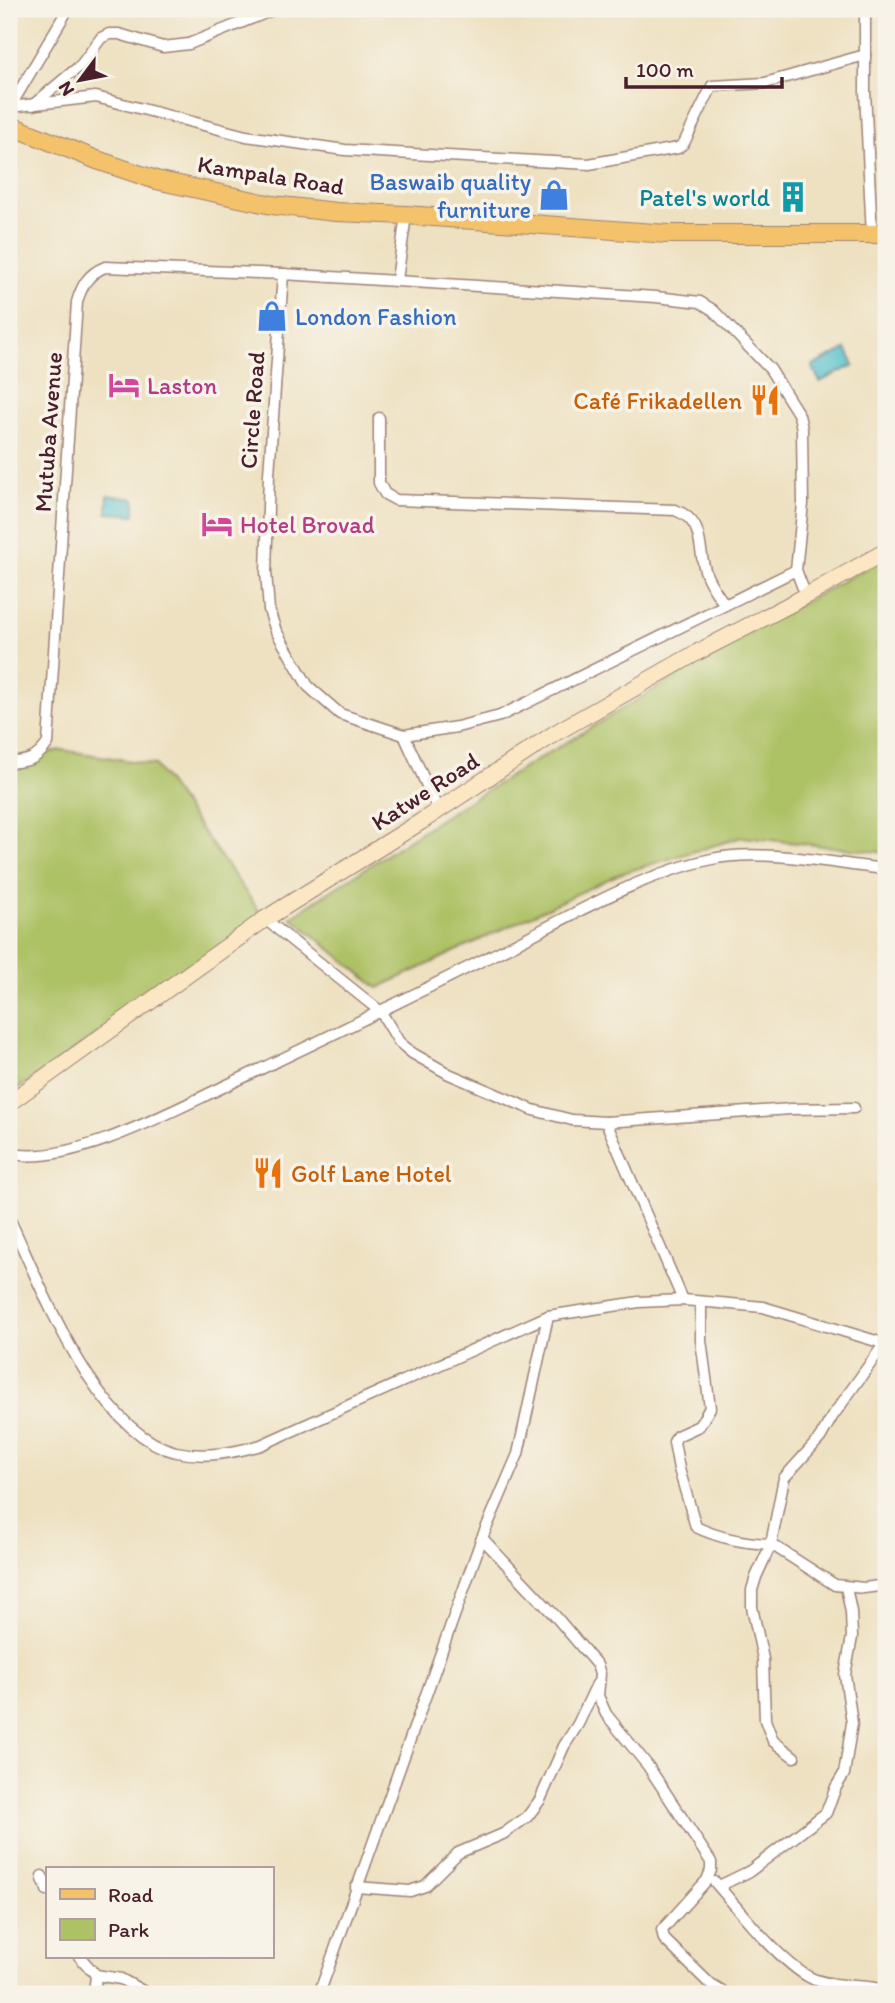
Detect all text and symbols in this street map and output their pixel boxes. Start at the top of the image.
north arrow [46,46,116,116]
scale bar [626,46,781,90]
text: 100 m [636,57,694,82]
text: N [53,77,79,100]
street label: Kampala Road [196,149,346,201]
place label: Baswaib quality furniture [370,167,531,224]
shop icon: Baswaib quality furniture [537,178,571,212]
building icon: Patel's world [776,180,810,214]
place label: Patel's world [639,183,770,212]
shop icon: London Fashion [255,299,289,333]
place label: London Fashion [295,302,457,331]
street label: Circle Road [233,350,271,470]
street label: Mutuba Avenue [28,351,68,513]
hotel icon: Laston [107,368,141,402]
place label: Laston [147,371,217,400]
restaurant icon: Café Frikadellen [748,383,782,417]
place label: Café Frikadellen [573,386,742,415]
hotel icon: Hotel Brovad [200,507,234,541]
place label: Hotel Brovad [240,510,375,539]
street label: Katwe Road [366,745,484,837]
restaurant icon: Golf Lane Hotel [251,1156,285,1190]
place label: Golf Lane Hotel [291,1159,452,1188]
legend [46,1867,273,1958]
text: Road [108,1882,154,1907]
text: Park [108,1917,150,1942]

